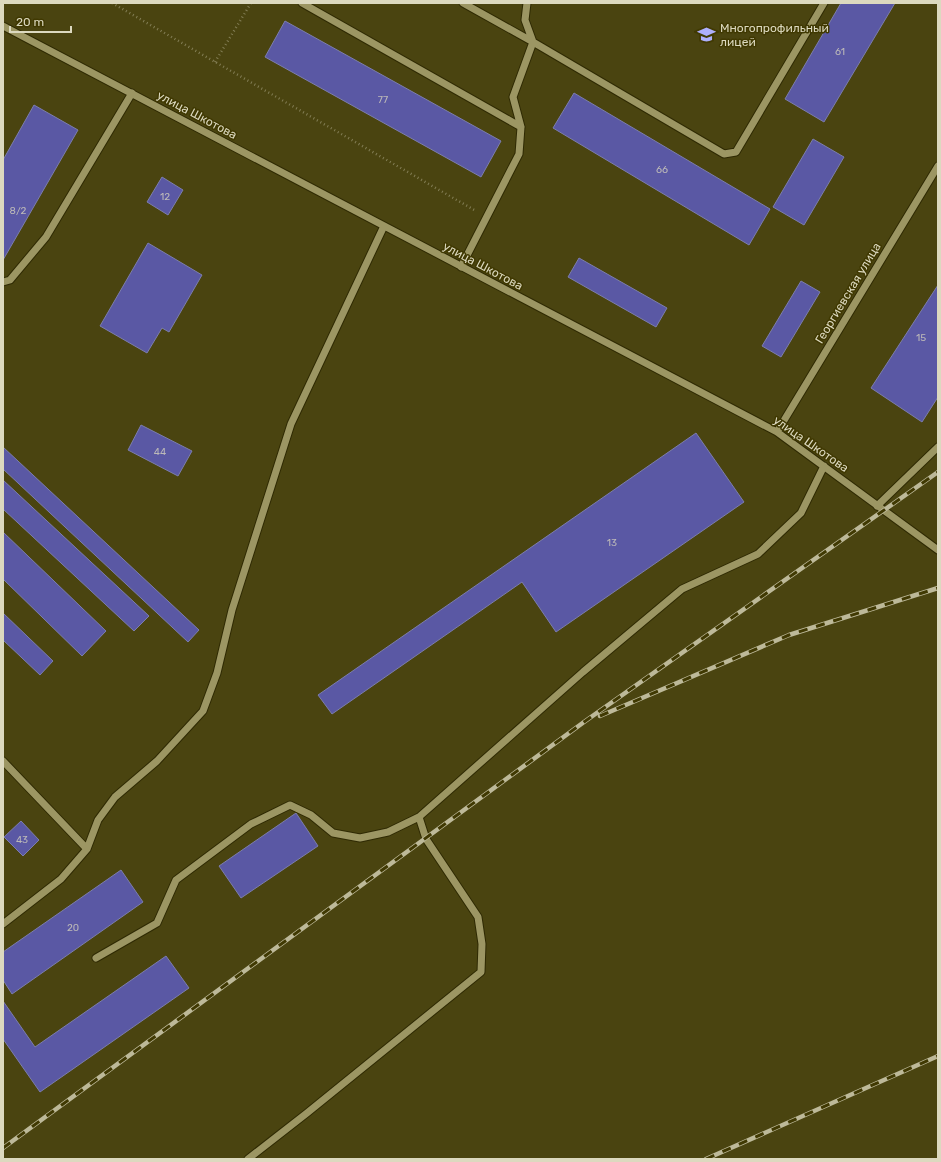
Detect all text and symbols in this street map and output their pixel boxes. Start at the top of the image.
scale bar [10,8,71,34]
text: 20 m [16,15,44,29]
place label: Многопрофильный лицей [720,21,829,49]
school or university icon: Многопрофильный лицей [697,25,717,45]
house number: 61 [835,46,845,58]
street label: улица Шкотова [155,88,239,142]
house number: 77 [378,94,388,106]
house number: 66 [656,164,668,176]
house number: 12 [160,191,170,203]
house number: 8/2 [10,205,27,217]
street label: улица Шкотова [441,239,525,293]
street label: Георгиевская улица [812,240,884,346]
house number: 15 [916,332,926,344]
street label: улица Шкотова [771,413,851,475]
house number: 44 [154,446,166,458]
house number: 13 [607,537,617,549]
house number: 43 [16,834,28,846]
house number: 20 [67,922,79,934]

